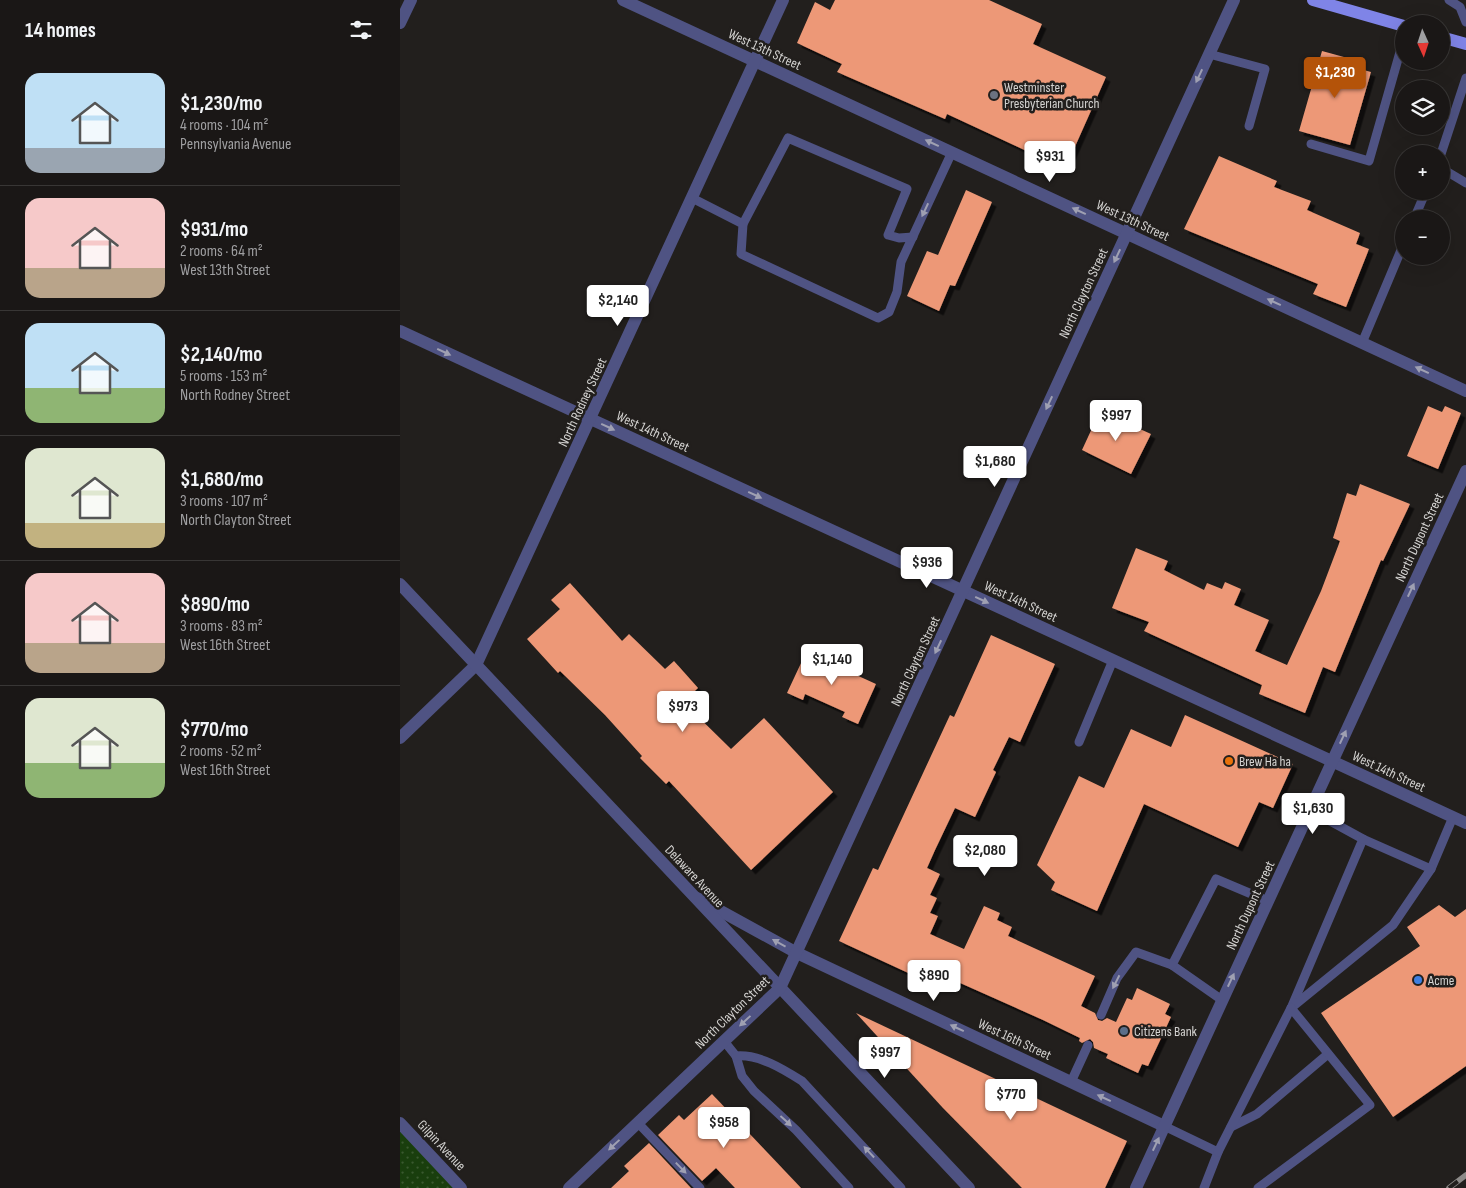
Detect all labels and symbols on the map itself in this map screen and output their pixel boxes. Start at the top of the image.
north arrow [1395,15,1450,70]
street label: West 13th Street [725,25,804,74]
pin: $1,230 [1294,56,1376,99]
one-way arrow [1195,69,1203,83]
place label: Westminster Presbyterian Church [1004,79,1100,112]
marker: Westminster Presbyterian Church [988,89,1000,101]
one-way arrow [925,139,939,147]
pin: $931 [1020,140,1080,183]
street label: West 13th Street [1093,196,1172,245]
one-way arrow [921,203,929,217]
one-way arrow [1072,207,1086,215]
street label: North Clayton Street [1055,245,1112,341]
one-way arrow [1112,249,1120,263]
pin: $2,140 [577,284,659,327]
one-way arrow [1267,298,1281,306]
one-way arrow [437,348,451,356]
street label: North Rodney Street [554,355,610,449]
one-way arrow [1415,366,1429,374]
one-way arrow [1045,396,1053,410]
pin: $997 [1086,400,1146,442]
street label: West 14th Street [613,407,692,456]
one-way arrow [601,423,615,431]
pin: $1,680 [954,446,1036,488]
street label: North Dupont Street [1391,490,1447,584]
one-way arrow [748,491,762,499]
pin: $936 [897,546,957,589]
street label: West 14th Street [981,577,1060,626]
one-way arrow [1408,583,1416,597]
one-way arrow [975,596,989,604]
street label: North Clayton Street [887,613,944,709]
one-way arrow [933,639,942,654]
pin: $1,140 [791,644,873,686]
pin: $973 [653,690,713,733]
one-way arrow [1340,730,1348,744]
street label: West 14th Street [1349,747,1428,796]
place label: Brew Ha ha [1239,753,1291,770]
marker: Brew Ha ha [1223,755,1235,767]
pin: $1,630 [1272,792,1354,835]
pin: $2,080 [944,834,1026,877]
street label: Delaware Avenue [661,842,728,911]
street label: North Dupont Street [1222,858,1278,952]
one-way arrow [772,939,787,947]
pin: $890 [904,960,964,1002]
street label: North Clayton Street [691,972,773,1052]
place label: Acme [1427,972,1454,989]
one-way arrow [1228,973,1236,987]
marker: Acme [1412,974,1424,986]
one-way arrow [1112,975,1120,989]
one-way arrow [739,1015,751,1027]
street label: West 16th Street [975,1015,1054,1064]
place label: Citizens Bank [1134,1023,1198,1040]
one-way arrow [950,1024,964,1032]
marker: Citizens Bank [1118,1025,1130,1037]
pin: $997 [855,1036,915,1079]
pin: $770 [981,1078,1041,1121]
one-way arrow [1097,1093,1111,1101]
pin: $958 [694,1106,754,1149]
one-way arrow [780,1115,792,1127]
street label: Gilpin Avenue [414,1116,469,1174]
one-way arrow [1152,1137,1160,1151]
one-way arrow [609,1139,621,1151]
one-way arrow [863,1146,875,1158]
one-way arrow [675,1162,687,1174]

